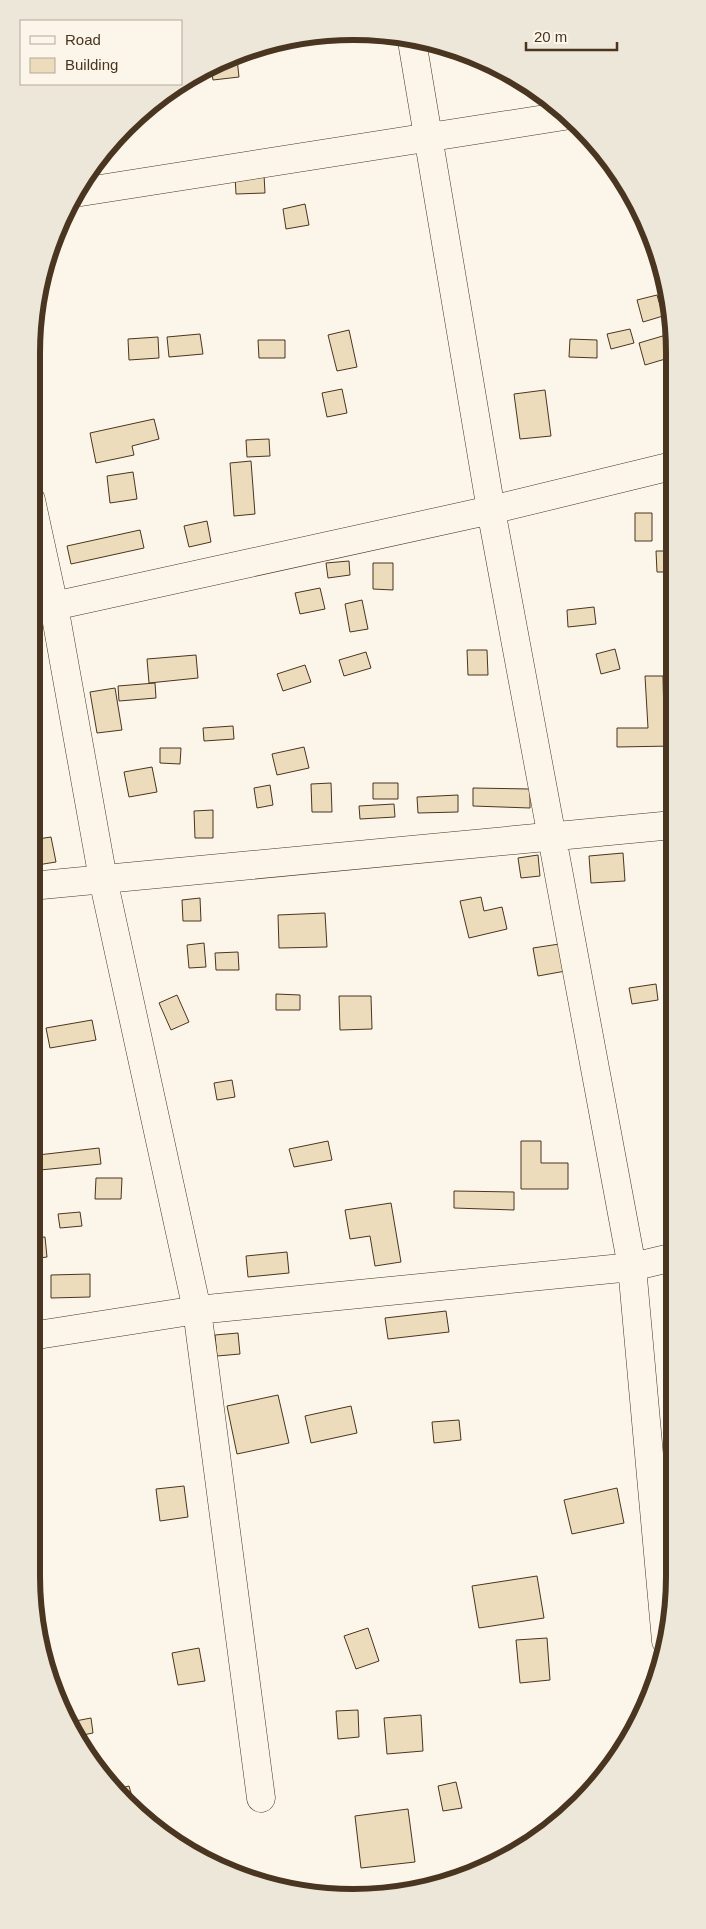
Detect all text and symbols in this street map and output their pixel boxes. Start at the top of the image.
legend [20,20,182,85]
scale bar [526,20,617,52]
text: 20 m [534,28,567,45]
text: Road [65,31,101,48]
text: Building [65,56,118,73]

